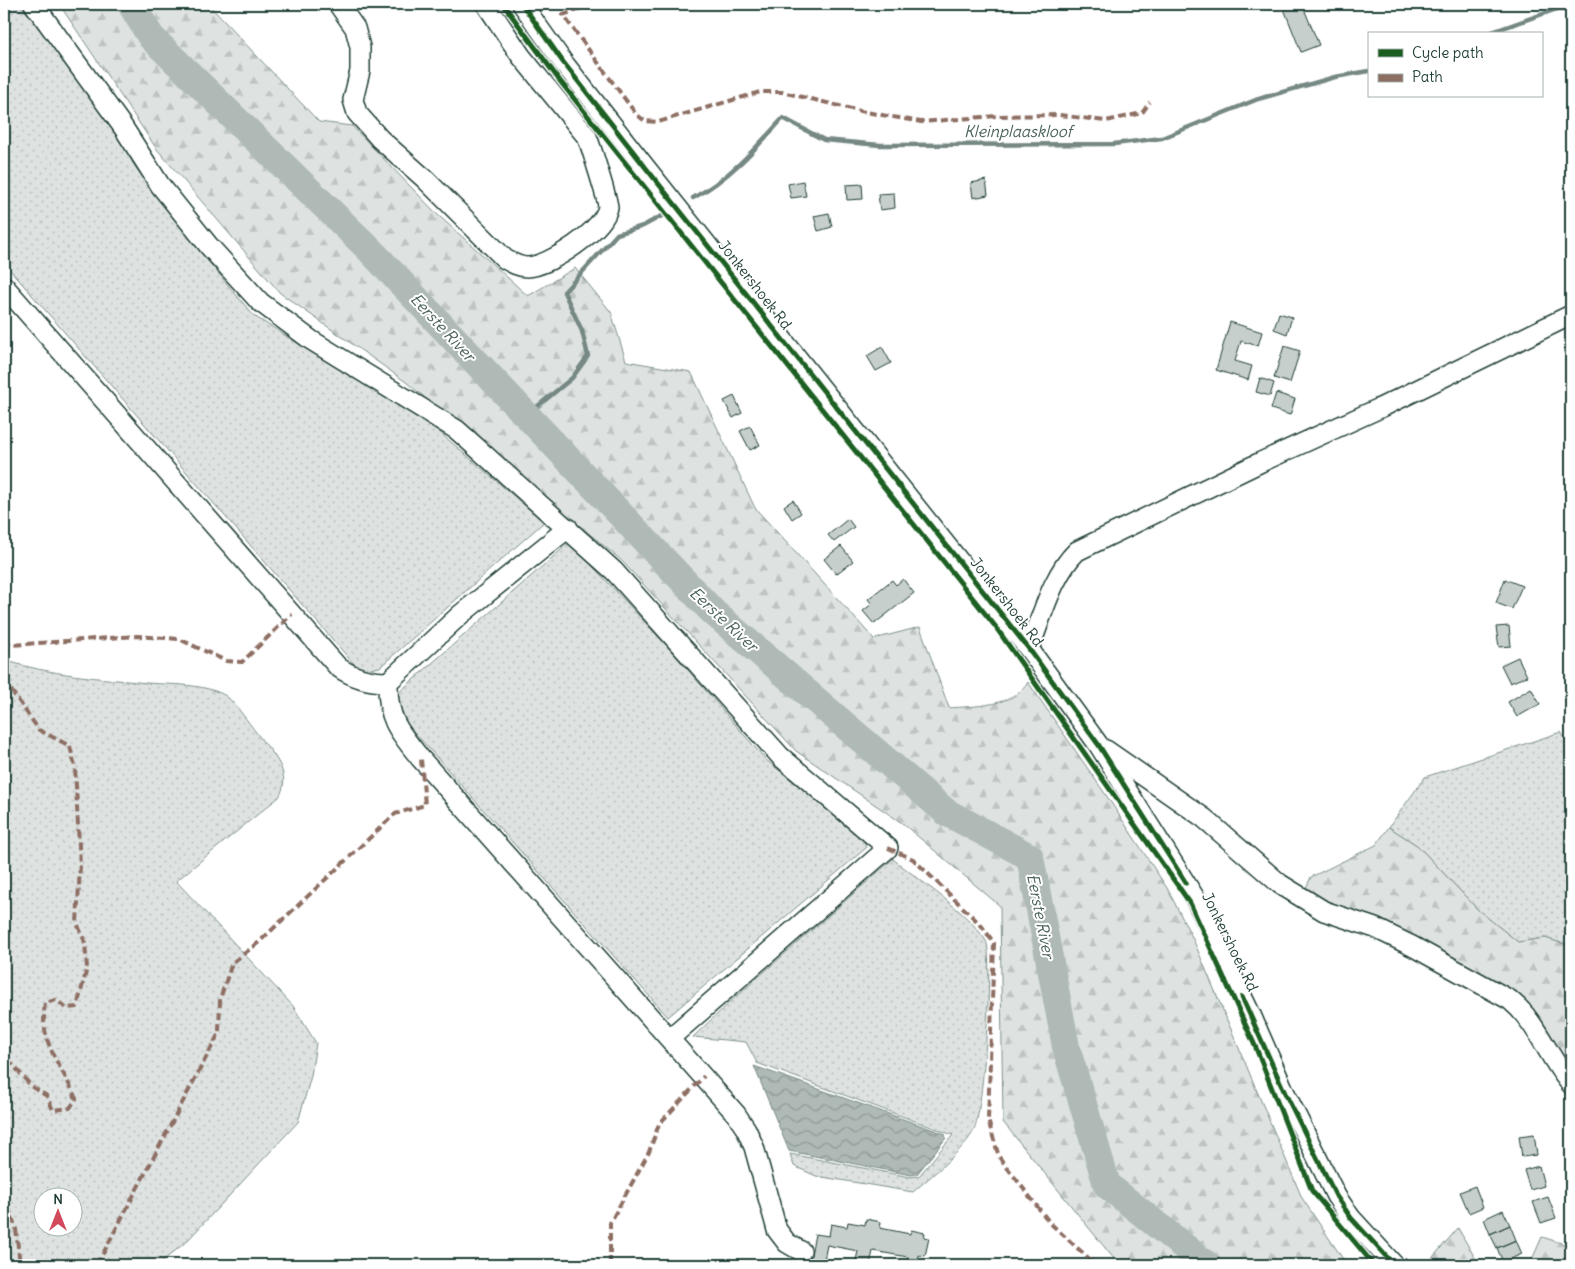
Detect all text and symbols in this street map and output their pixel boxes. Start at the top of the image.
legend [1368,32,1542,98]
text: Cycle path [1412,43,1484,62]
text: Path [1412,67,1443,86]
water label: Kleinplaaskloof [964,121,1076,141]
street label: Jonkershoek Rd [715,236,796,333]
water label: Eerste River [406,289,481,367]
street label: Jonkershoek Rd [967,553,1048,650]
water label: Eerste River [686,582,764,657]
water label: Eerste River [1023,872,1059,962]
street label: Jonkershoek Rd [1198,889,1263,995]
north arrow [32,1186,82,1236]
text: N [53,1190,63,1208]

